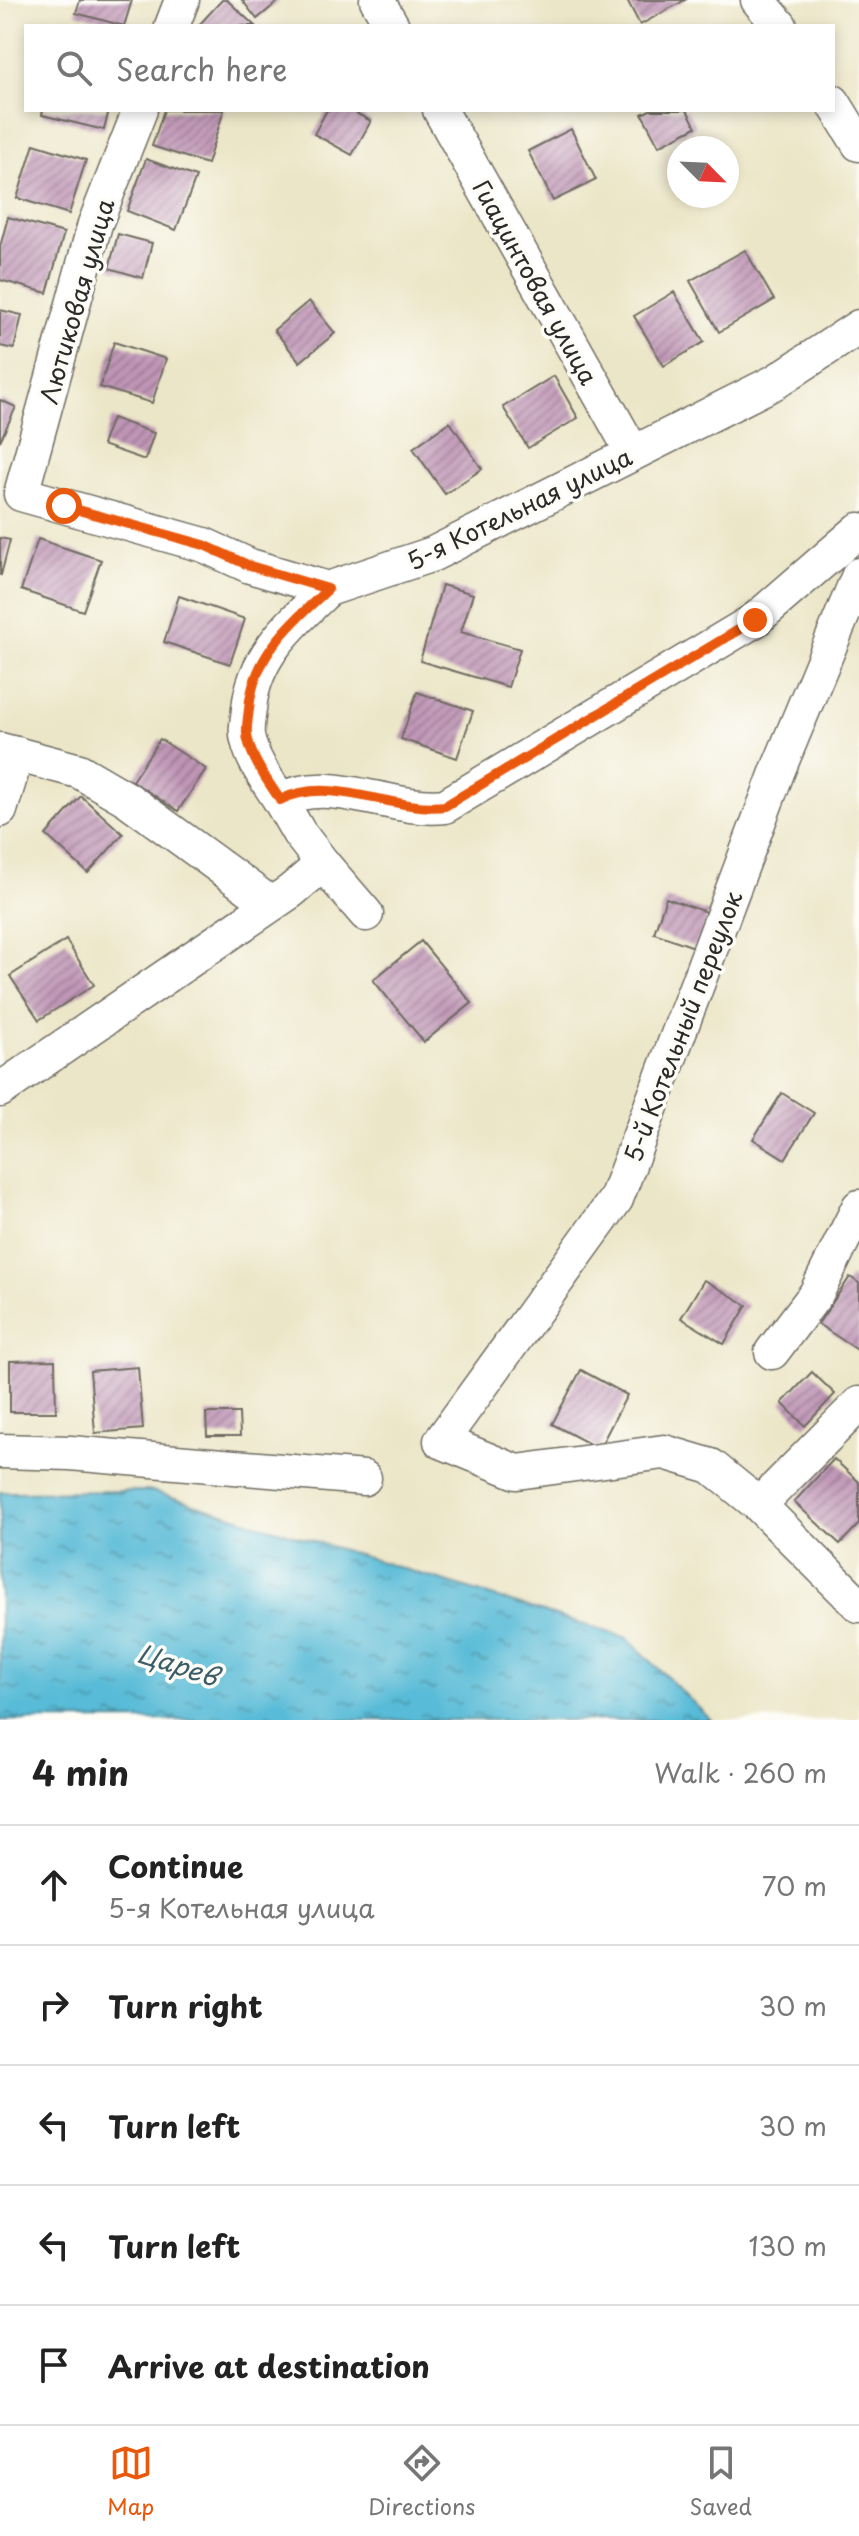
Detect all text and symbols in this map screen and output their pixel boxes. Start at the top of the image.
search box [24,24,835,112]
icon: search [52,46,96,90]
text: Search here [116,46,288,91]
north arrow [667,136,739,208]
street label: Гиацинтовая улица [465,173,607,391]
street label: Лютиковая улица [30,194,122,408]
street label: 5-я Котельная улица [400,438,638,578]
route start [46,488,82,524]
route end [737,602,773,638]
street label: 5-й Котельный переулок [614,885,751,1167]
water label: Царев [133,1633,226,1696]
text: 4 min [32,1746,129,1798]
text: Walk · 260 m [654,1753,827,1792]
text: Continue [108,1843,243,1888]
icon: ahead [32,1863,76,1907]
text: 70 m [762,1866,827,1905]
text: 5-я Котельная улица [108,1888,375,1927]
icon: right [32,1983,76,2027]
text: Turn right [108,1983,263,2028]
text: 30 m [759,1986,827,2025]
icon: left [32,2103,76,2147]
text: Turn left [108,2103,240,2148]
text: 30 m [759,2106,827,2145]
icon: left [32,2223,76,2267]
text: Turn left [108,2223,240,2268]
text: 130 m [748,2226,827,2265]
icon: arrive [32,2343,76,2387]
text: Arrive at destination [108,2343,430,2388]
tab: Map [107,2441,154,2522]
tab: Directions [368,2441,475,2522]
tab: Saved [689,2441,752,2522]

